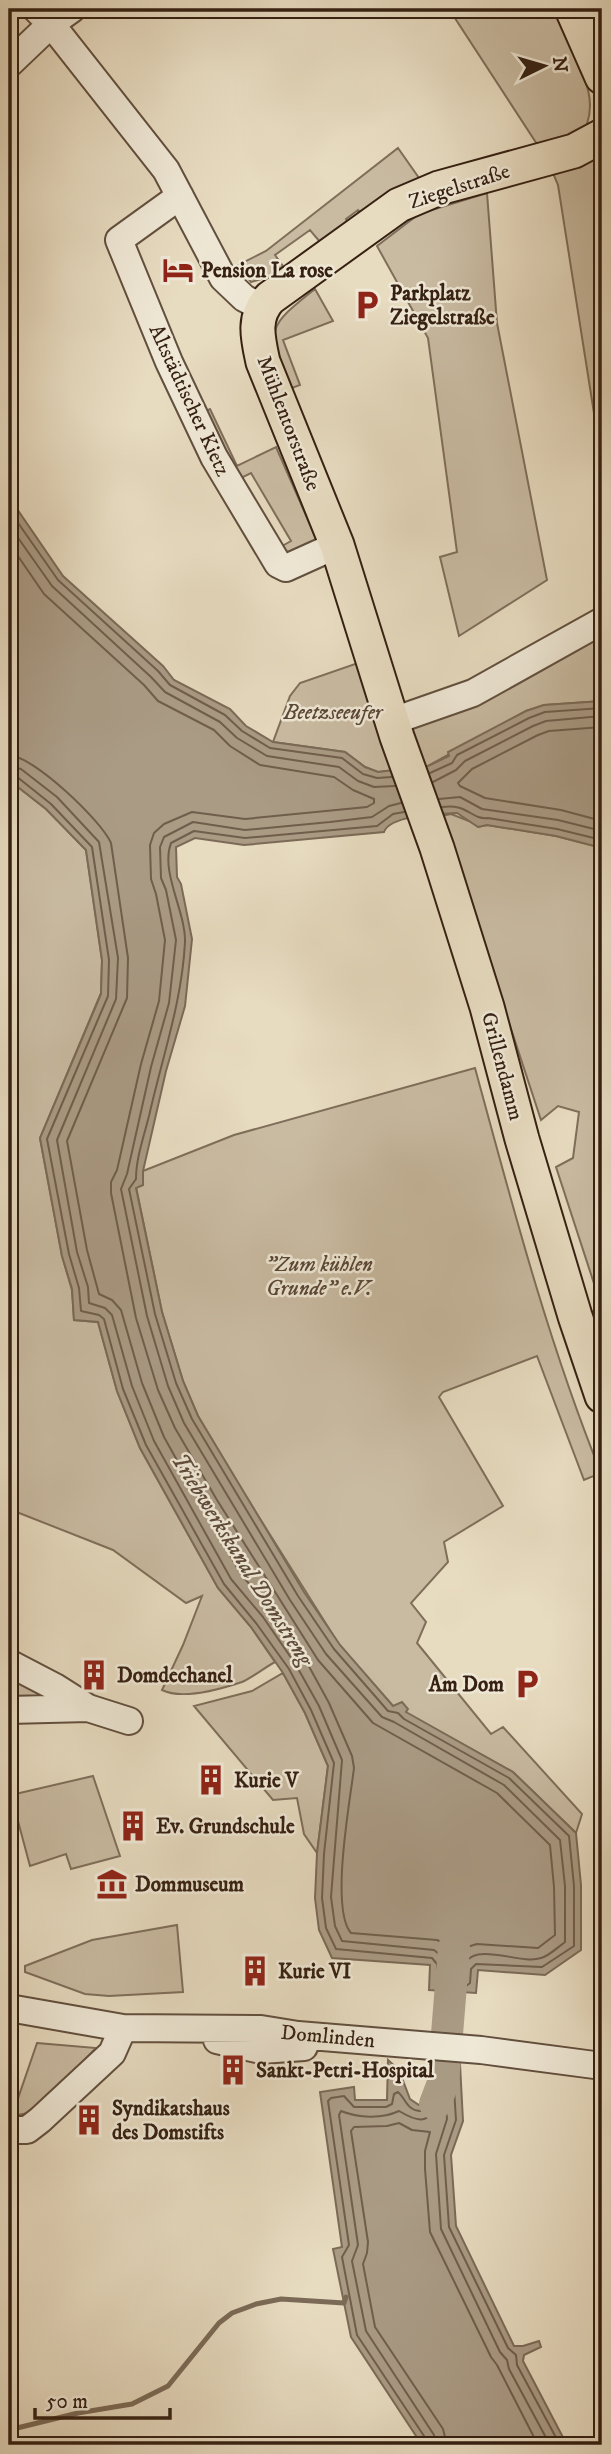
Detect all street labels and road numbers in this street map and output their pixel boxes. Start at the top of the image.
street label: Ziegelstraße [406,158,513,215]
street label: Altstädtischer Kietz [143,320,236,480]
street label: Mühlentorstraße [250,352,326,495]
street label: Grillendamm [475,1009,529,1123]
street label: Domlinden [280,2020,376,2054]

